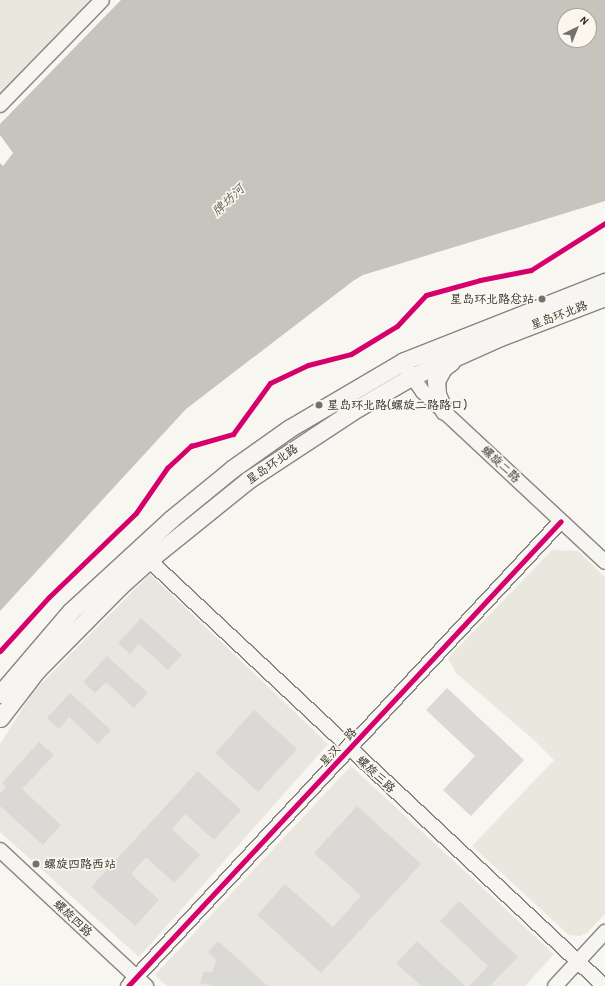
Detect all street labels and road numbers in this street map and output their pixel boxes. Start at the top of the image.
street label: 星岛环北路 [528,298,590,332]
street label: 星岛环北路 [243,441,301,487]
street label: 螺旋二路 [479,442,523,486]
street label: 星汉一路 [316,725,360,769]
street label: 螺旋三路 [354,752,398,796]
street label: 螺旋四路 [51,896,95,940]

